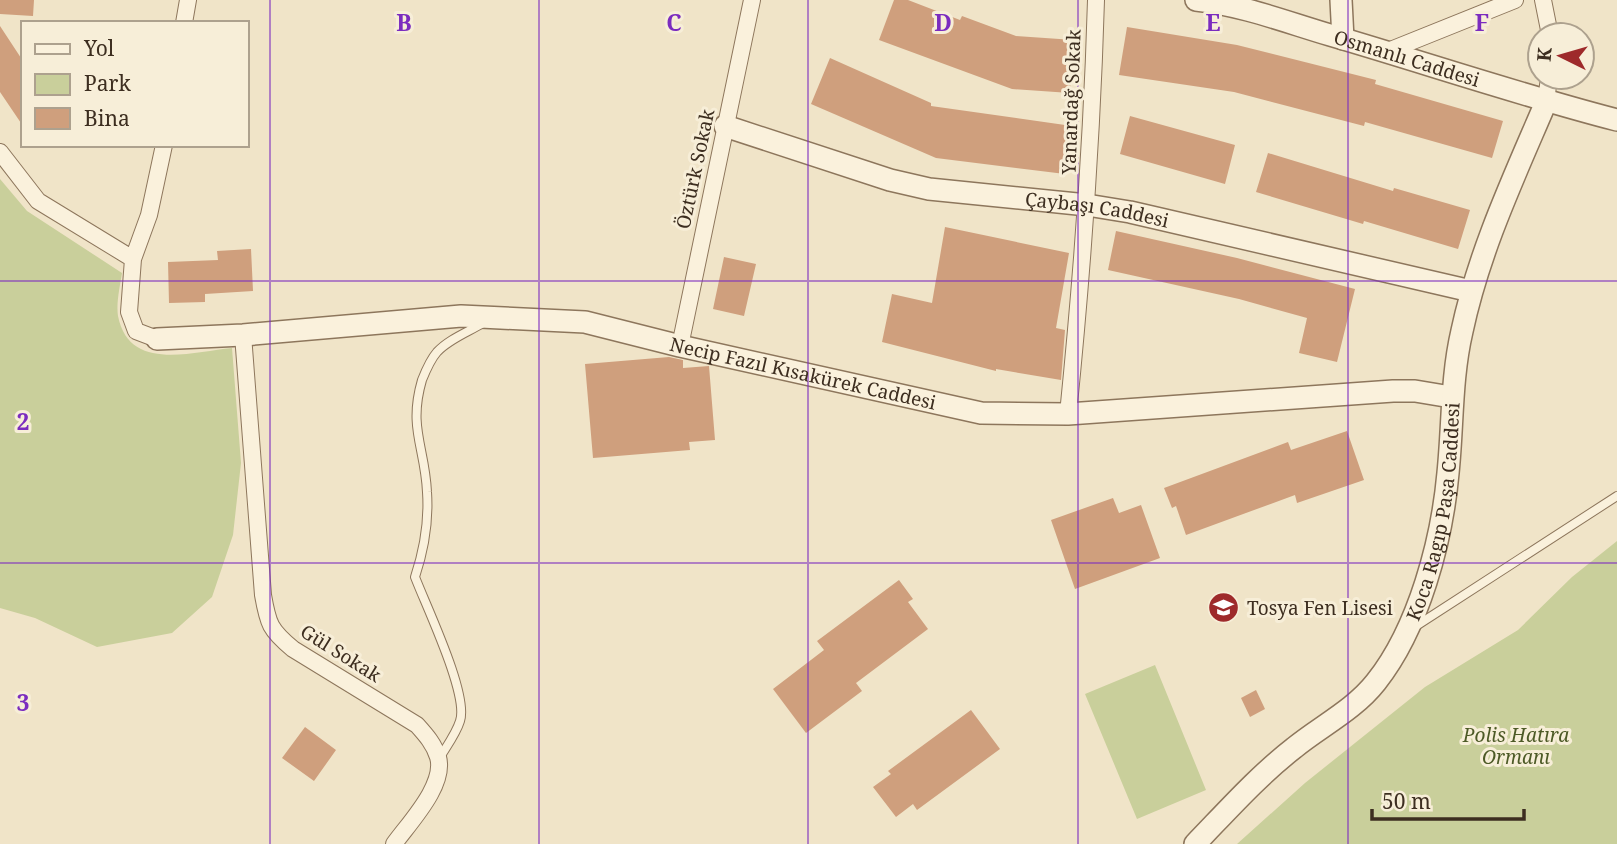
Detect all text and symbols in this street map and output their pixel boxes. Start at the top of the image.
text: B [396,6,412,38]
text: C [666,6,682,38]
text: D [934,6,952,38]
text: E [1205,6,1221,38]
text: F [1475,6,1489,38]
legend [21,21,248,147]
north arrow [1526,21,1596,91]
street label: Osmanlı Caddesi [1331,24,1483,93]
street label: Yanardağ Sokak [1055,28,1087,176]
text: Yol [83,34,115,62]
text: K [1531,46,1558,63]
text: Park [84,69,131,97]
text: Bina [84,104,130,132]
street label: Öztürk Sokak [670,106,721,231]
street label: Çaybaşı Caddesi [1024,186,1172,234]
street label: Necip Fazıl Kısakürek Caddesi [667,331,939,416]
street label: Koca Ragıp Paşa Caddesi [1400,402,1466,624]
text: 2 [17,405,30,437]
school or university icon: Tosya Fen Lisesi [1207,591,1241,625]
place label: Tosya Fen Lisesi [1247,595,1393,621]
street label: Gül Sokak [296,618,387,689]
text: 3 [17,686,30,718]
park label: Polis Hatıra Ormanı [1462,722,1569,770]
scale bar [1372,778,1524,822]
text: 50 m [1382,787,1431,815]

